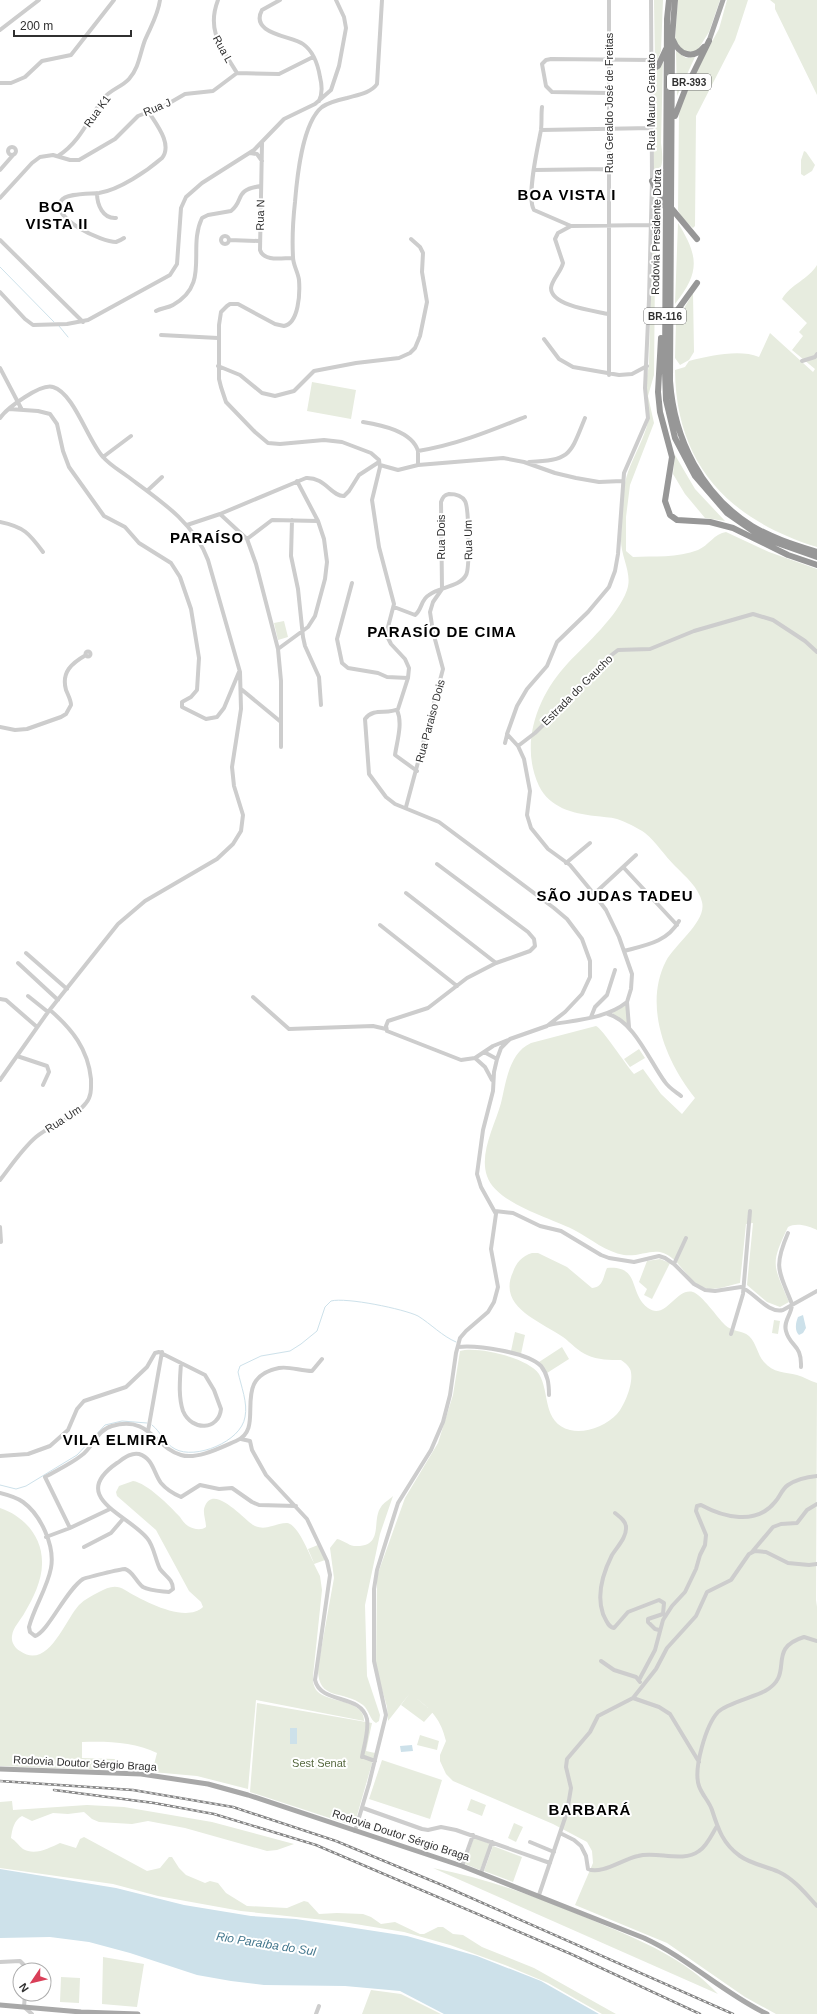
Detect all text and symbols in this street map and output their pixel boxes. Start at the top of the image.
scale bar [14,12,131,38]
text: 200 m [20,19,53,33]
street label: Rua Geraldo José de Freitas [603,32,615,173]
street label: Rua L [211,33,235,65]
street label: Rua Mauro Granato [645,53,657,151]
road number: BR-393 [667,74,711,90]
street label: Rua K1 [81,93,113,129]
street label: Rua J [141,96,173,118]
street label: Rodovia Presidente Dutra [649,168,663,295]
district label: BOA VISTA I [518,186,616,203]
district label: BOA VISTA II [25,198,89,232]
street label: Rua N [254,199,266,231]
road number: BR-116 [644,308,686,324]
street label: Rua Dois [435,514,447,560]
street label: Rua Um [462,520,474,560]
district label: PARAÍSO [170,529,244,546]
district label: PARASÍO DE CIMA [367,623,517,640]
street label: Estrada do Gaucho [539,652,615,728]
street label: Rua Paraiso Dois [413,678,447,764]
district label: SÃO JUDAS TADEU [536,887,694,904]
street label: Rua Um [43,1103,83,1135]
district label: VILA ELMIRA [63,1431,169,1448]
street label: Rodovia Doutor Sérgio Braga [13,1753,158,1773]
park label: Sest Senat [292,1757,346,1769]
district label: BARBARÁ [549,1801,631,1818]
street label: Rodovia Doutor Sérgio Braga [331,1807,472,1863]
water label: Rio Paraíba do Sul [215,1929,317,1959]
north arrow [12,1962,52,2002]
text: N [17,1981,31,1994]

